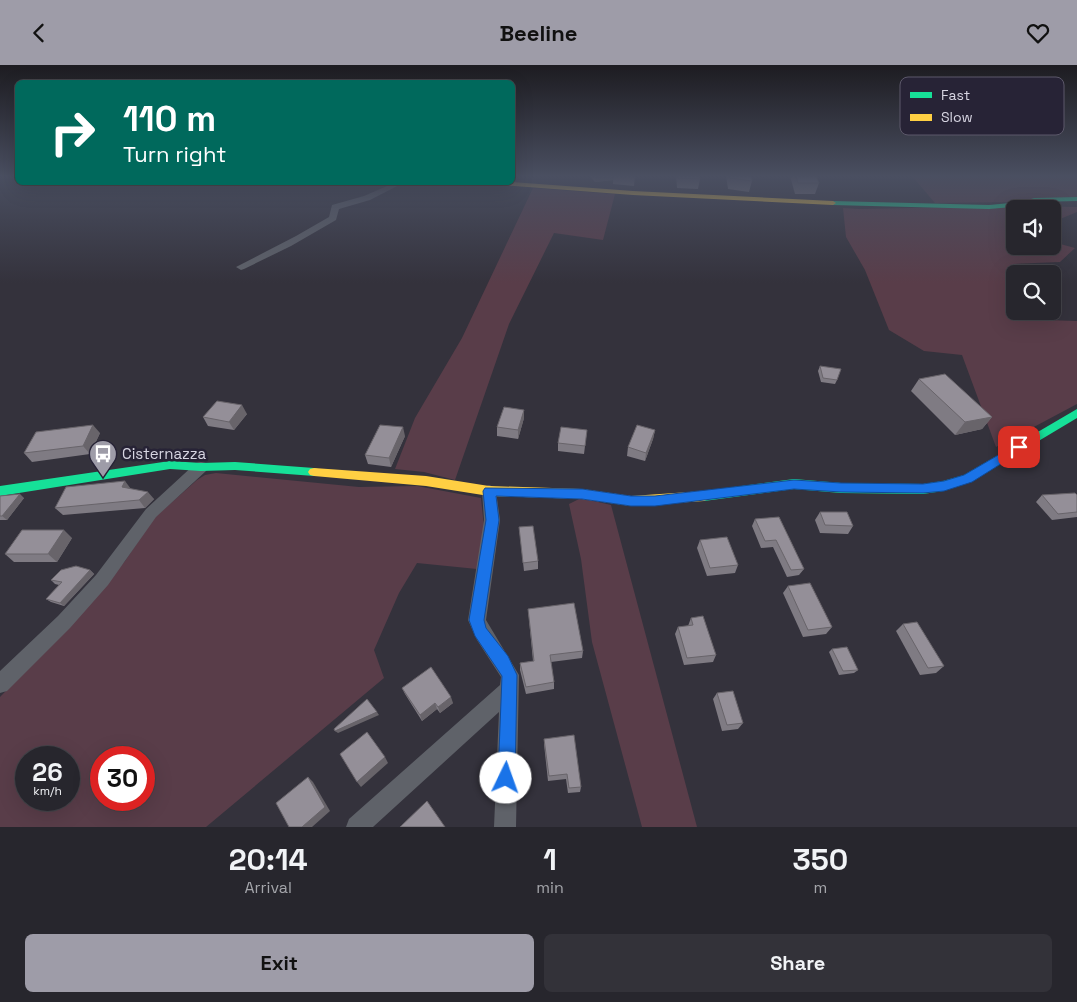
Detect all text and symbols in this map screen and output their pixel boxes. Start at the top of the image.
icon: back [25,19,53,47]
text: Beeline [500,19,577,47]
icon: heart [1024,19,1052,47]
legend [900,77,1064,135]
text: Fast [941,86,970,104]
text: 110 m [123,97,216,141]
icon: right [40,100,105,165]
text: Slow [941,108,973,126]
text: Turn right [123,140,226,168]
map controls [1006,200,1061,320]
button: sound [1006,200,1061,255]
button: search [1006,265,1061,320]
pin [998,426,1040,468]
icon: arrive [1005,433,1033,461]
bus stop icon: Cisternazza [88,439,118,478]
place label: Cisternazza [122,444,207,463]
speed limit sign: 30 [90,746,155,811]
position arrow [479,751,531,803]
text: 26 [32,756,63,788]
text: km/h [33,783,62,799]
text: 20:14 [229,840,308,879]
text: 1 [543,840,557,879]
text: 350 [793,840,848,879]
text: Arrival [244,877,292,898]
text: min [536,877,564,898]
text: m [814,877,827,898]
button: Exit [25,934,534,992]
button: Share [544,934,1052,992]

